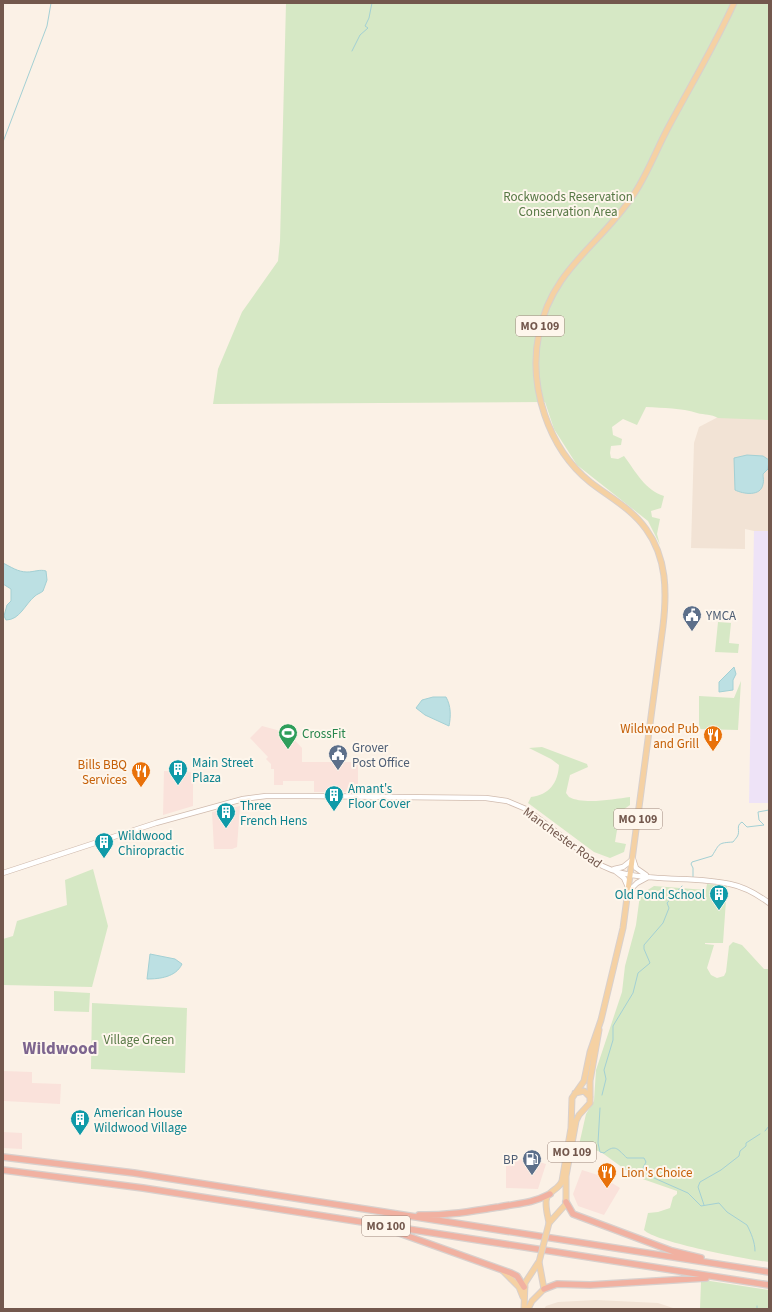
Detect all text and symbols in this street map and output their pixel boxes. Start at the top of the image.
park label: Rockwoods Reservation Conservation Area [503,188,633,221]
road number: MO 109 [516,316,564,336]
public building icon: YMCA [681,604,703,632]
place label: YMCA [705,607,737,625]
place label: Wildwood Pub and Grill [620,720,699,753]
sports icon: CrossFit [277,722,299,750]
restaurant icon: Wildwood Pub and Grill [702,724,724,752]
place label: CrossFit [302,725,346,743]
place label: Grover Post Office [352,739,410,772]
public building icon: Grover Post Office [327,743,349,771]
place label: Main Street Plaza [192,754,254,787]
place label: Bills BBQ Services [78,756,128,789]
building icon: Main Street Plaza [167,758,189,786]
restaurant icon: Bills BBQ Services [130,760,152,788]
place label: Amant's Floor Cover [348,780,411,813]
building icon: Amant's Floor Cover [323,784,345,812]
place label: Three French Hens [240,797,308,830]
building icon: Three French Hens [215,801,237,829]
street label: Manchester Road [519,803,605,873]
road number: MO 109 [614,809,662,829]
place label: Wildwood Chiropractic [118,827,184,860]
building icon: Wildwood Chiropractic [93,831,115,859]
building icon: Old Pond School [708,883,730,911]
place label: Old Pond School [615,886,705,904]
park label: Village Green [104,1031,174,1049]
district label: Wildwood [23,1037,97,1061]
place label: American House Wildwood Village [94,1104,187,1137]
building icon: American House Wildwood Village [69,1108,91,1136]
road number: MO 109 [548,1142,596,1162]
fuel station icon: BP [521,1148,543,1176]
place label: BP [503,1151,518,1169]
restaurant icon: Lion's Choice [596,1161,618,1189]
place label: Lion's Choice [621,1164,693,1182]
road number: MO 100 [362,1216,410,1236]

